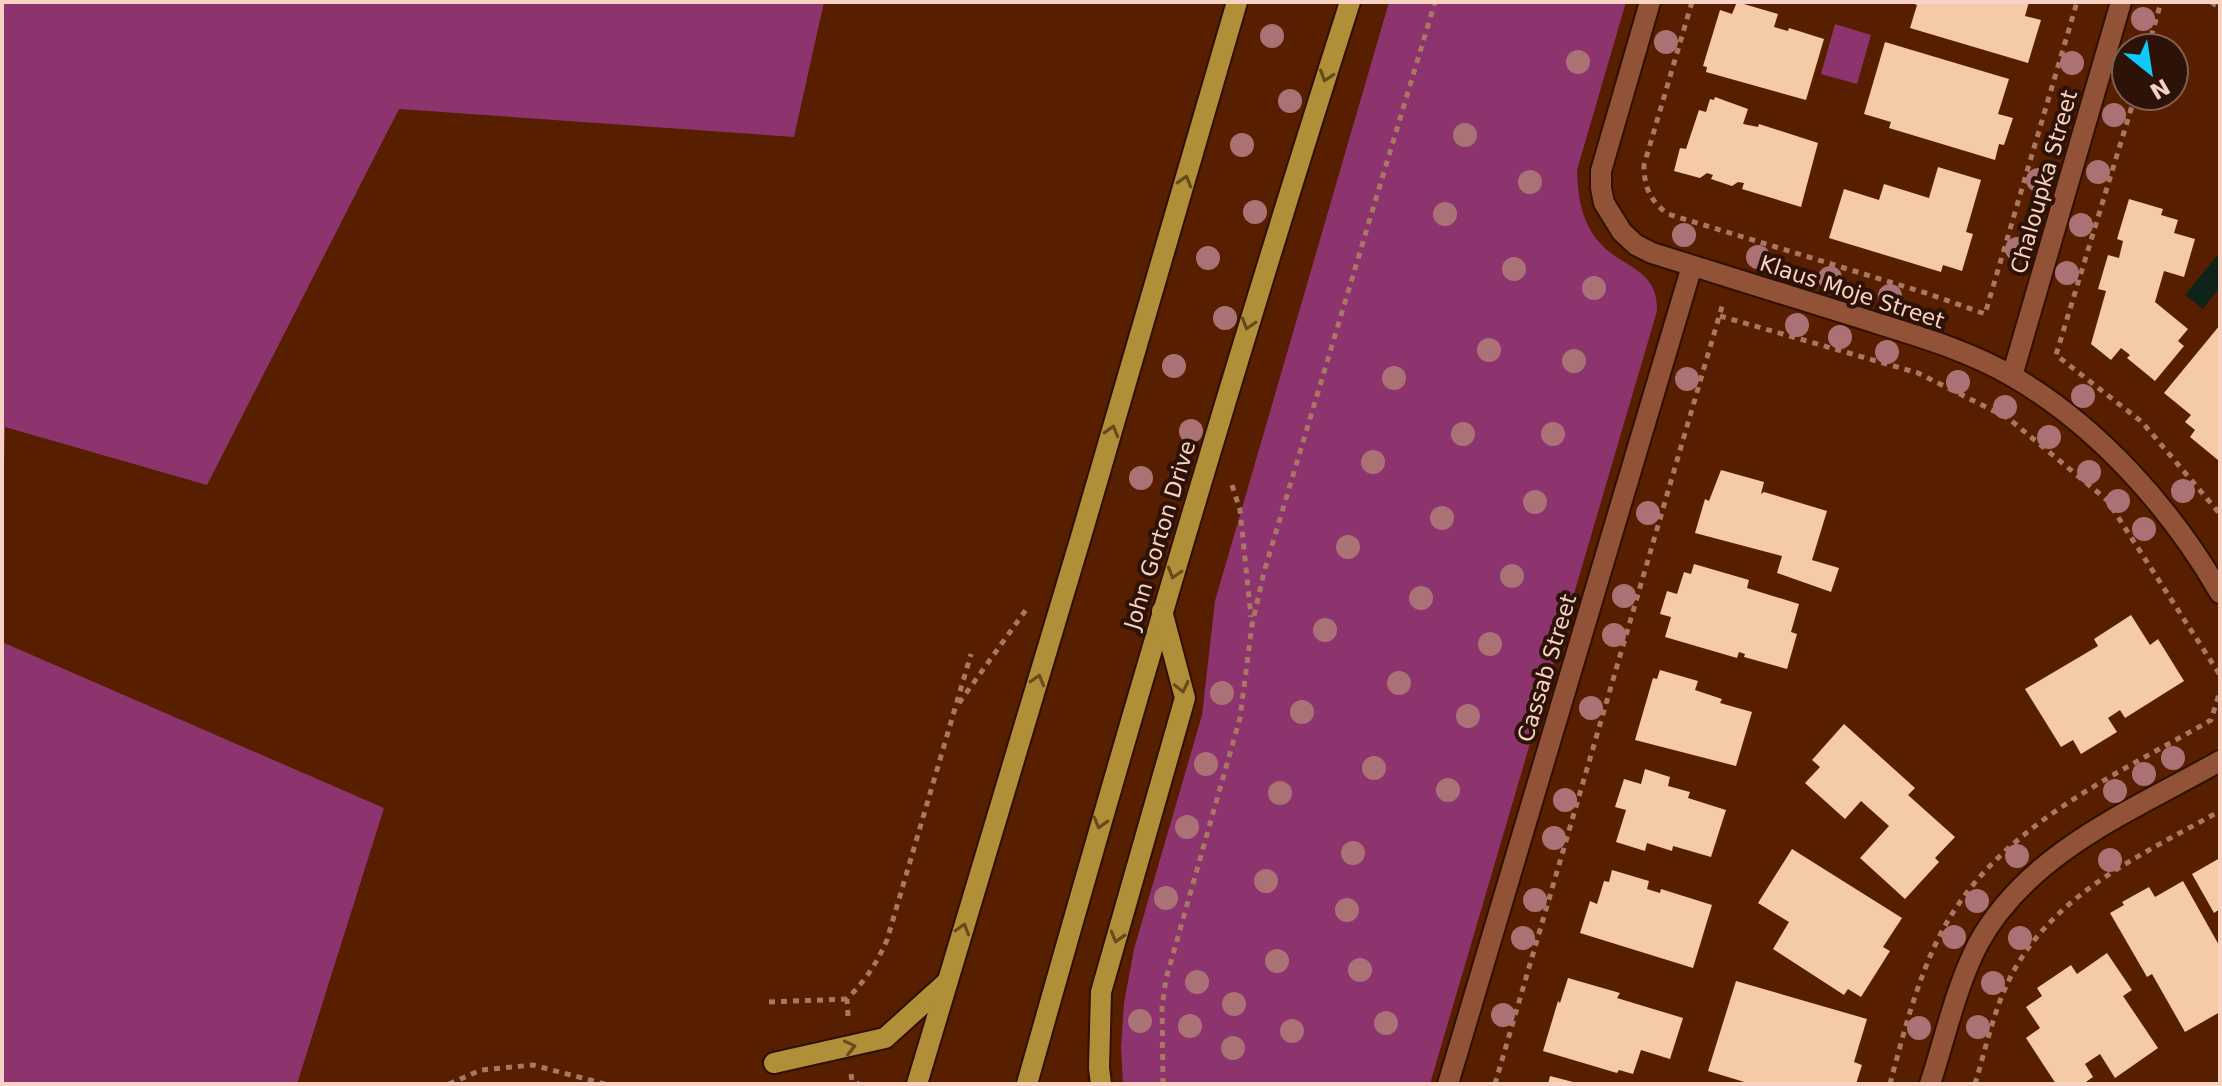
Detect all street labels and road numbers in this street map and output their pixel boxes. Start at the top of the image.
street label: Chaloupka Street [2006,87,2082,277]
street label: Klaus Moje Street [1757,250,1948,334]
street label: John Gorton Drive [1119,438,1201,634]
street label: Cassab Street [1513,591,1581,745]

